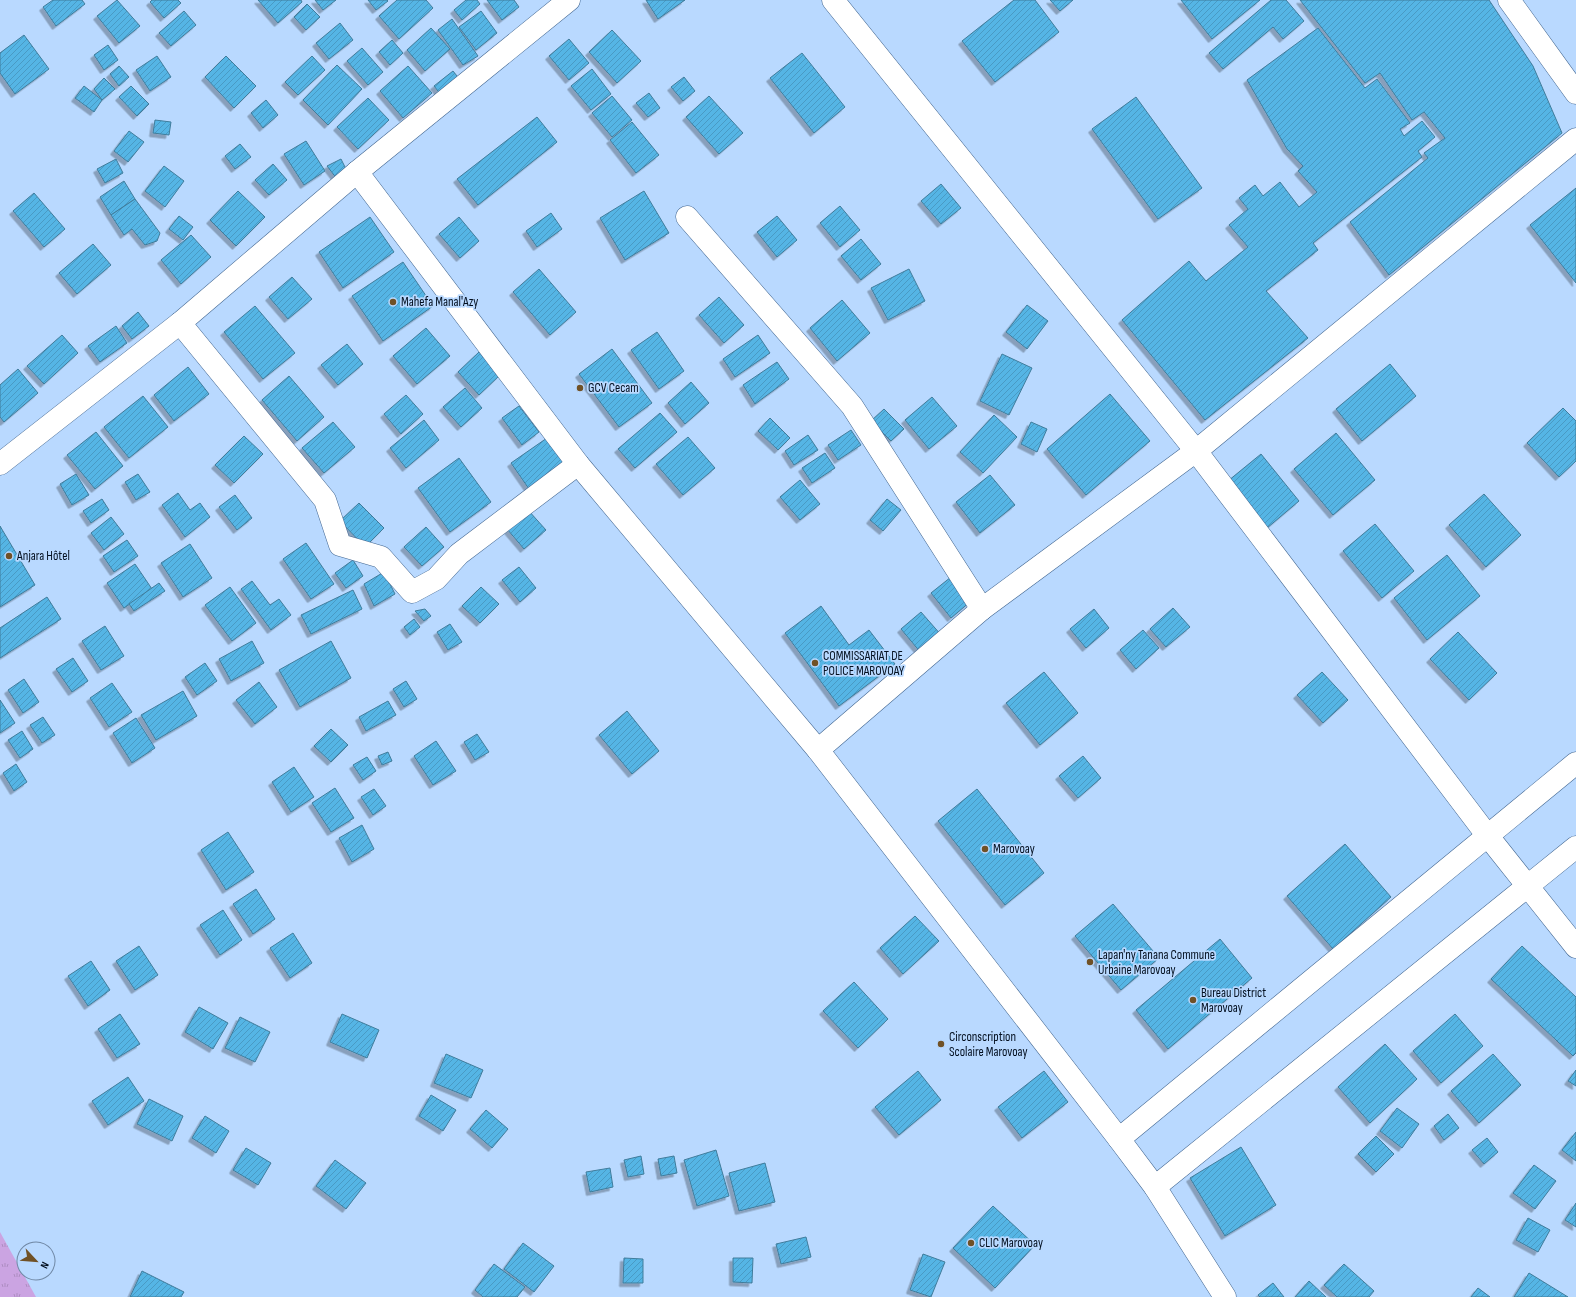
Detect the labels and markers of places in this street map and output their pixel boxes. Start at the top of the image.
place label: Mahefa Manal'Azy [401,294,478,310]
marker: Mahefa Manal'Azy [388,297,398,307]
place label: GCV Cecam [588,380,639,396]
marker: GCV Cecam [575,383,585,393]
place label: Anjara Hôtel [16,548,70,564]
marker: Anjara Hôtel [4,551,14,561]
place label: COMMISSARIAT DE POLICE MAROVOAY [823,648,905,679]
marker: COMMISSARIAT DE POLICE MAROVOAY [810,658,820,668]
place label: Marovoay [993,841,1035,857]
marker: Marovoay [980,844,990,854]
place label: Lapan'ny Tanana Commune Urbaine Marovoay [1098,947,1215,978]
marker: Lapan'ny Tanana Commune Urbaine Marovoay [1085,957,1095,967]
place label: Bureau District Marovoay [1201,985,1266,1016]
marker: Bureau District Marovoay [1188,995,1198,1005]
place label: Circonscription Scolaire Marovoay [949,1029,1028,1060]
marker: Circonscription Scolaire Marovoay [936,1039,946,1049]
place label: CLIC Marovoay [979,1235,1043,1251]
marker: CLIC Marovoay [966,1238,976,1248]

